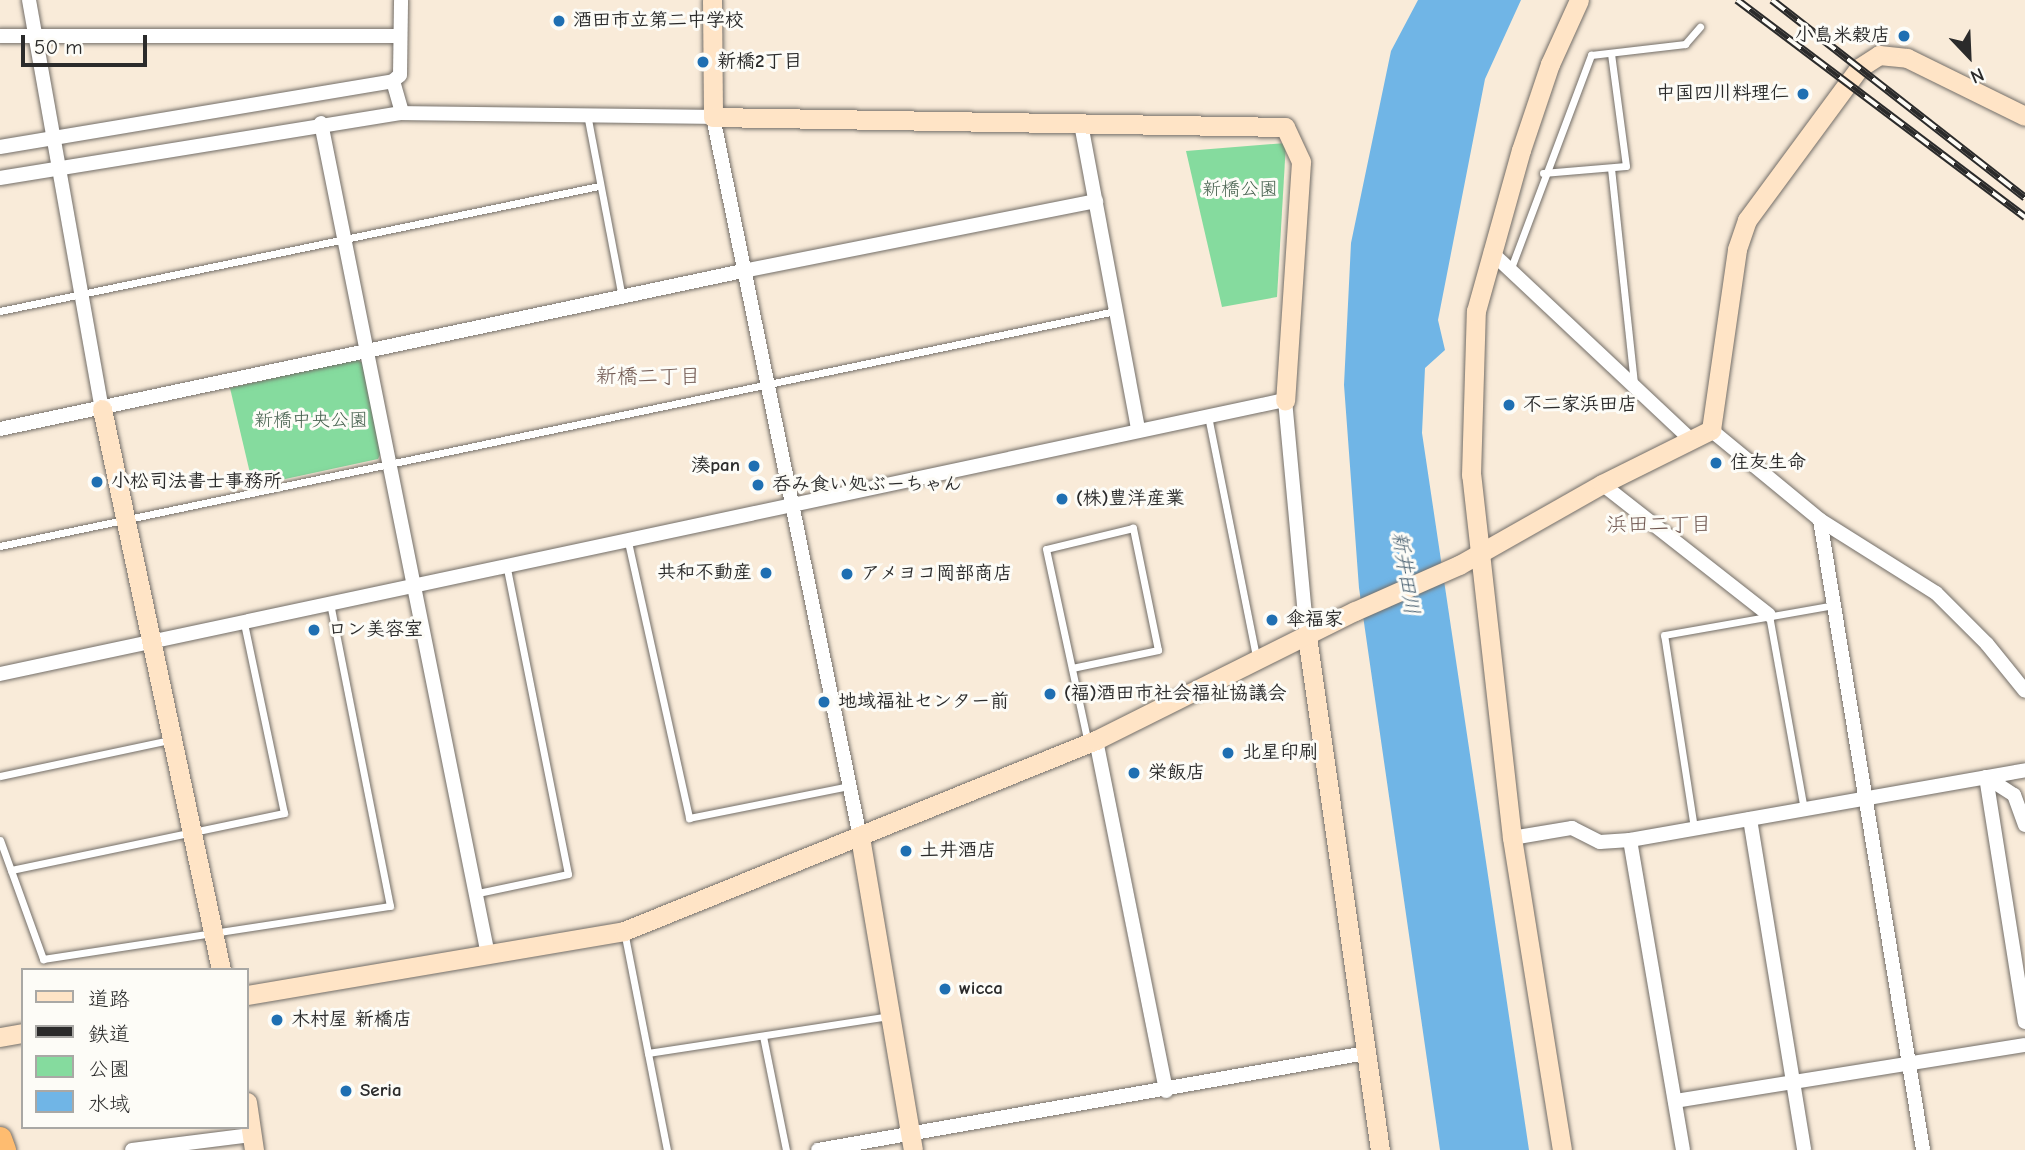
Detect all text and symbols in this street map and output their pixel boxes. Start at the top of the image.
place label: 酒田市立第二中学校 [573,10,744,32]
marker: 酒田市立第二中学校 [551,13,567,29]
scale bar [24,21,150,65]
north arrow [1934,21,2004,91]
place label: 小島米穀店 [1795,25,1890,47]
marker: 小島米穀店 [1896,28,1912,44]
text: 50 m [34,35,83,59]
place label: 新橋2丁目 [717,51,802,73]
marker: 新橋2丁目 [695,54,711,70]
text: N [1967,63,1987,88]
place label: 中国四川料理仁 [1656,83,1789,105]
marker: 中国四川料理仁 [1795,86,1811,102]
park label: 新橋公園 [1202,179,1278,201]
district label: 新橋二丁目 [596,363,700,389]
place label: 不二家浜田店 [1523,394,1637,416]
marker: 不二家浜田店 [1501,397,1517,413]
park label: 新橋中央公園 [254,410,368,432]
place label: 住友生命 [1730,452,1806,474]
place label: 湊pan [691,455,740,477]
marker: 住友生命 [1708,455,1724,471]
marker: 湊pan [746,458,762,474]
place label: 小松司法書士事務所 [111,471,282,493]
marker: 小松司法書士事務所 [89,474,105,490]
place label: 呑み食い処ぶーちゃん [772,474,962,496]
marker: 呑み食い処ぶーちゃん [750,477,766,493]
place label: (株)豊洋産業 [1076,488,1185,510]
marker: (株)豊洋産業 [1054,491,1070,507]
district label: 浜田二丁目 [1607,511,1711,537]
water label: 新井田川 [1387,530,1425,616]
place label: 共和不動産 [657,562,752,584]
place label: アメヨコ岡部商店 [861,563,1013,585]
marker: 共和不動産 [758,565,774,581]
marker: アメヨコ岡部商店 [839,566,855,582]
place label: 傘福家 [1286,609,1343,631]
marker: 傘福家 [1264,612,1280,628]
place label: ロン美容室 [328,619,423,641]
marker: ロン美容室 [306,622,322,638]
place label: (福)酒田市社会福祉協議会 [1064,683,1287,705]
marker: (福)酒田市社会福祉協議会 [1042,686,1058,702]
place label: 地域福祉センター前 [838,691,1009,713]
marker: 地域福祉センター前 [816,694,832,710]
place label: 北星印刷 [1242,742,1318,764]
marker: 北星印刷 [1220,745,1236,761]
place label: 栄飯店 [1148,762,1205,784]
marker: 栄飯店 [1126,765,1142,781]
place label: 土井酒店 [920,840,996,862]
marker: 土井酒店 [898,843,914,859]
legend [21,968,248,1129]
place label: wicca [959,978,1003,1000]
marker: wicca [937,981,953,997]
text: 道路 [88,987,130,1011]
place label: 木村屋 新橋店 [291,1009,412,1031]
marker: 木村屋 新橋店 [269,1012,285,1028]
text: 鉄道 [88,1022,130,1046]
text: 公園 [88,1057,130,1081]
place label: Seria [360,1080,402,1102]
marker: Seria [338,1083,354,1099]
text: 水域 [88,1092,130,1116]

